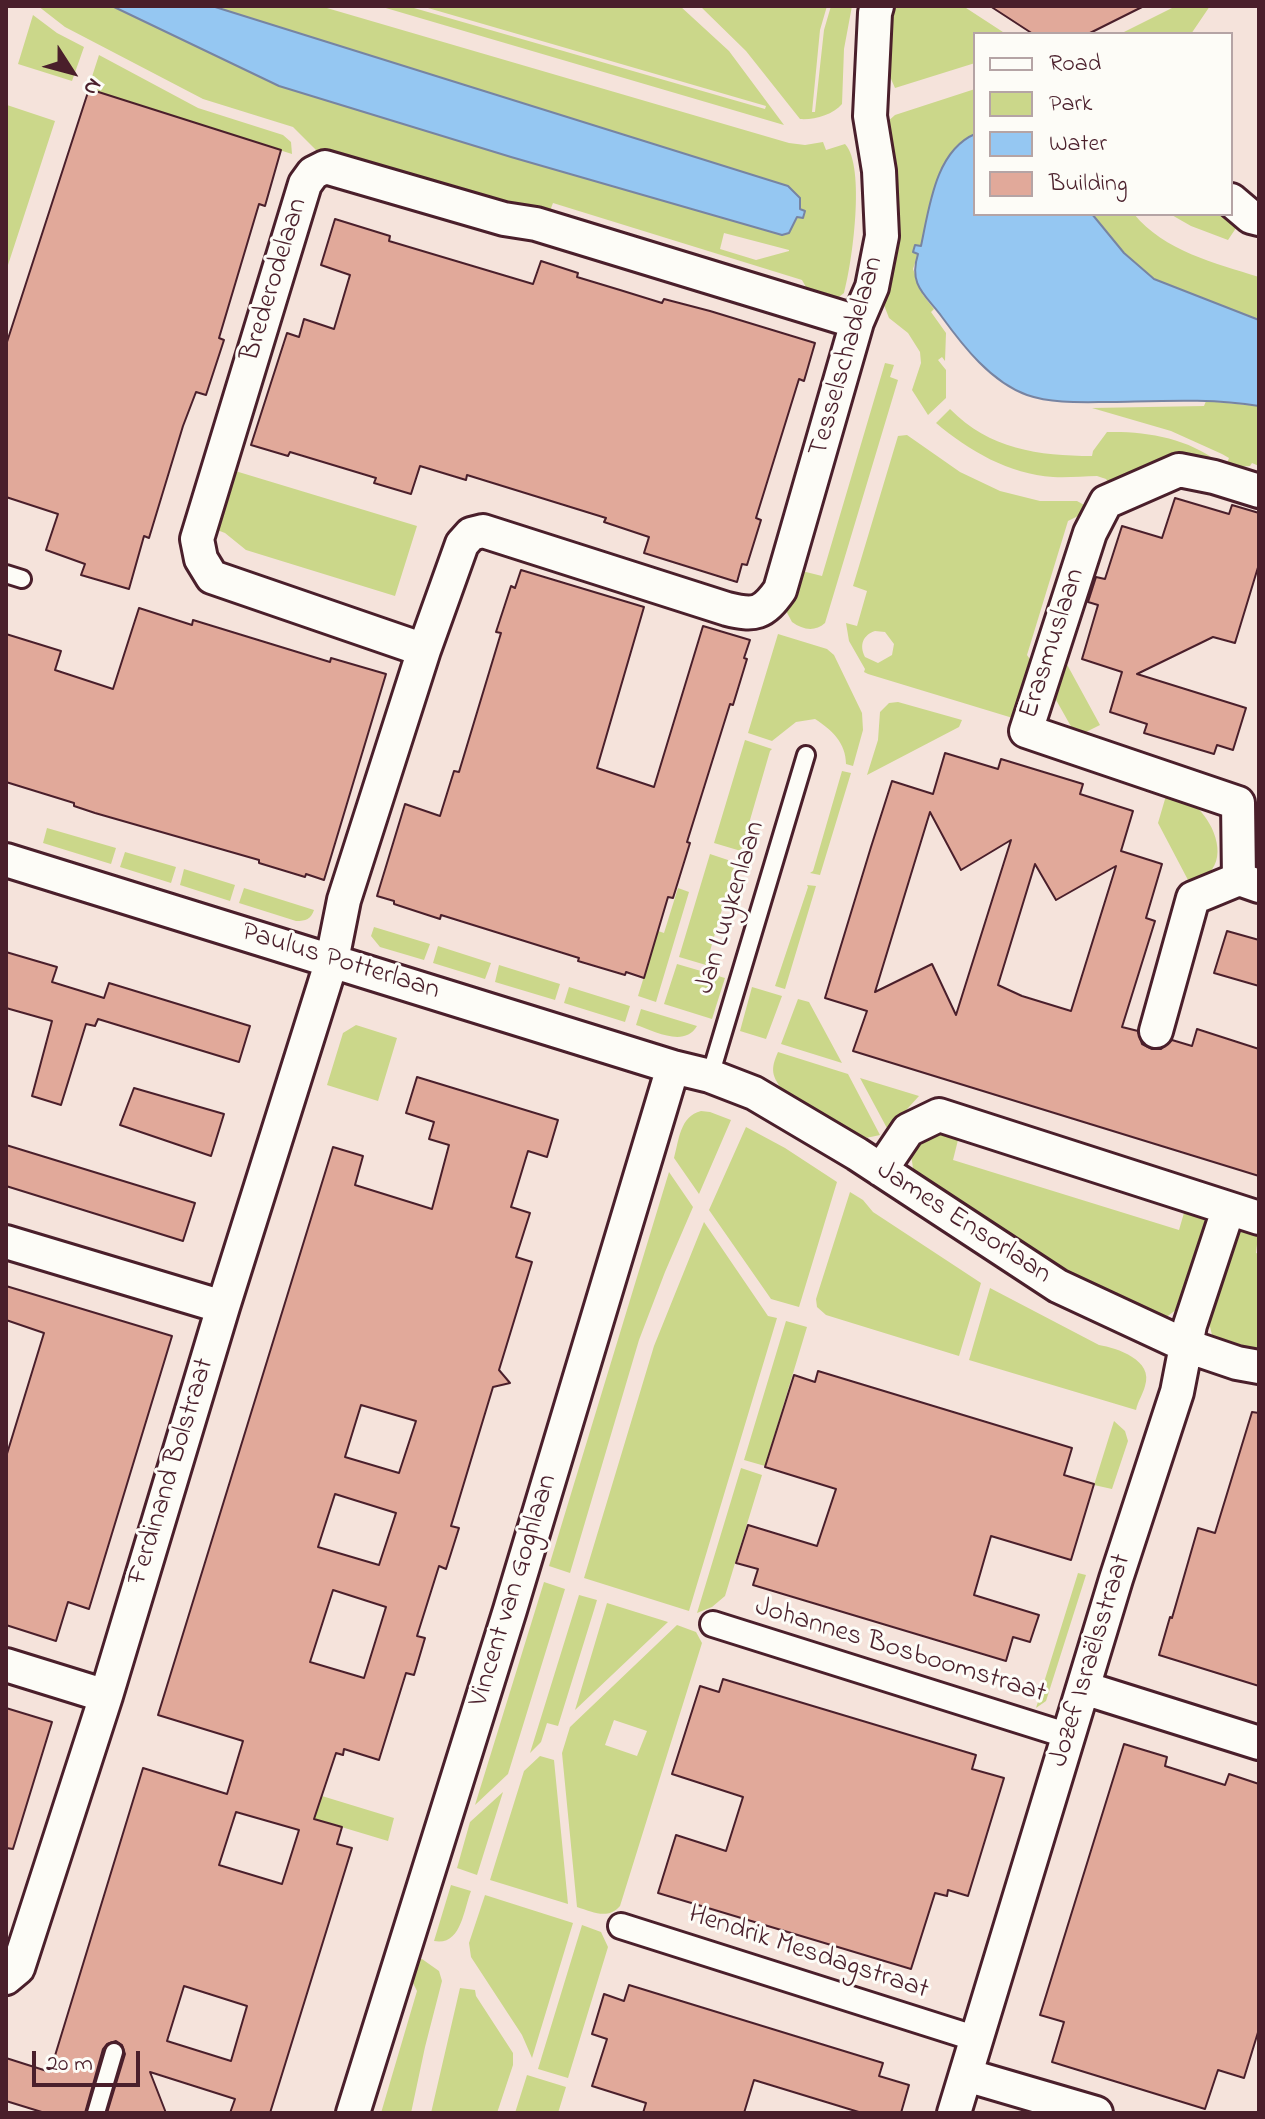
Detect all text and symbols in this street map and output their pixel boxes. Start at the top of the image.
north arrow [32,32,112,112]
legend [973,32,1233,216]
text: Road [1049,47,1101,82]
text: N [74,71,109,102]
text: Park [1049,87,1092,122]
text: Water [1049,127,1107,162]
text: Building [1049,167,1128,202]
street label: Brederodelaan [235,194,317,366]
street label: Tesselschadelaan [803,253,893,461]
street label: Erasmuslaan [1014,565,1094,723]
street label: Jan Luykenlaan [690,818,774,998]
street label: Paulus Potterlaan [237,917,443,1009]
street label: James Ensorlaan [869,1155,1057,1293]
street label: Ferdinand Bolstraat [123,1355,223,1589]
street label: Vincent van Goghlaan [464,1471,566,1711]
street label: Jozef Israëlsstraat [1044,1551,1140,1771]
street label: Johannes Bosboomstraat [750,1592,1050,1712]
street label: Hendrik Mesdagstraat [684,1899,932,2009]
scale bar [36,2035,144,2085]
text: 20 m [46,2047,93,2082]

